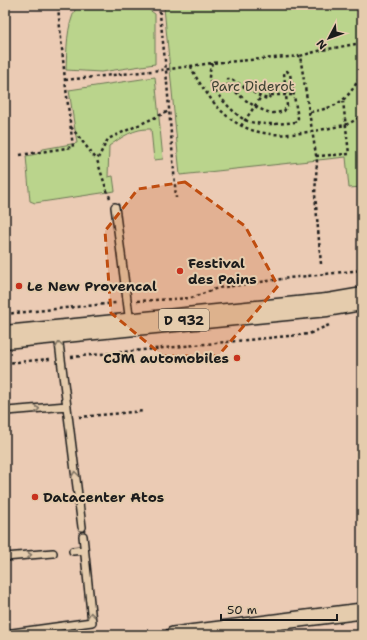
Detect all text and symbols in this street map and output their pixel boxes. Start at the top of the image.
north arrow [309,18,349,58]
text: N [313,36,330,52]
park label: Parc Diderot [211,77,295,95]
place label: Festival des Pains [188,254,257,288]
marker: Festival des Pains [175,266,185,276]
place label: Le New Provencal [27,277,157,295]
marker: Le New Provencal [14,281,24,291]
road number: D 932 [159,309,209,331]
one-way arrow [55,342,64,348]
place label: CJM automobiles [103,349,229,367]
marker: CJM automobiles [232,353,242,363]
one-way arrow [34,404,40,413]
one-way arrow [71,471,80,477]
place label: Datacenter Atos [43,488,164,506]
marker: Datacenter Atos [30,492,40,502]
one-way arrow [26,551,32,560]
scale bar [221,596,337,622]
text: 50 m [227,602,257,618]
one-way arrow [87,612,96,618]

